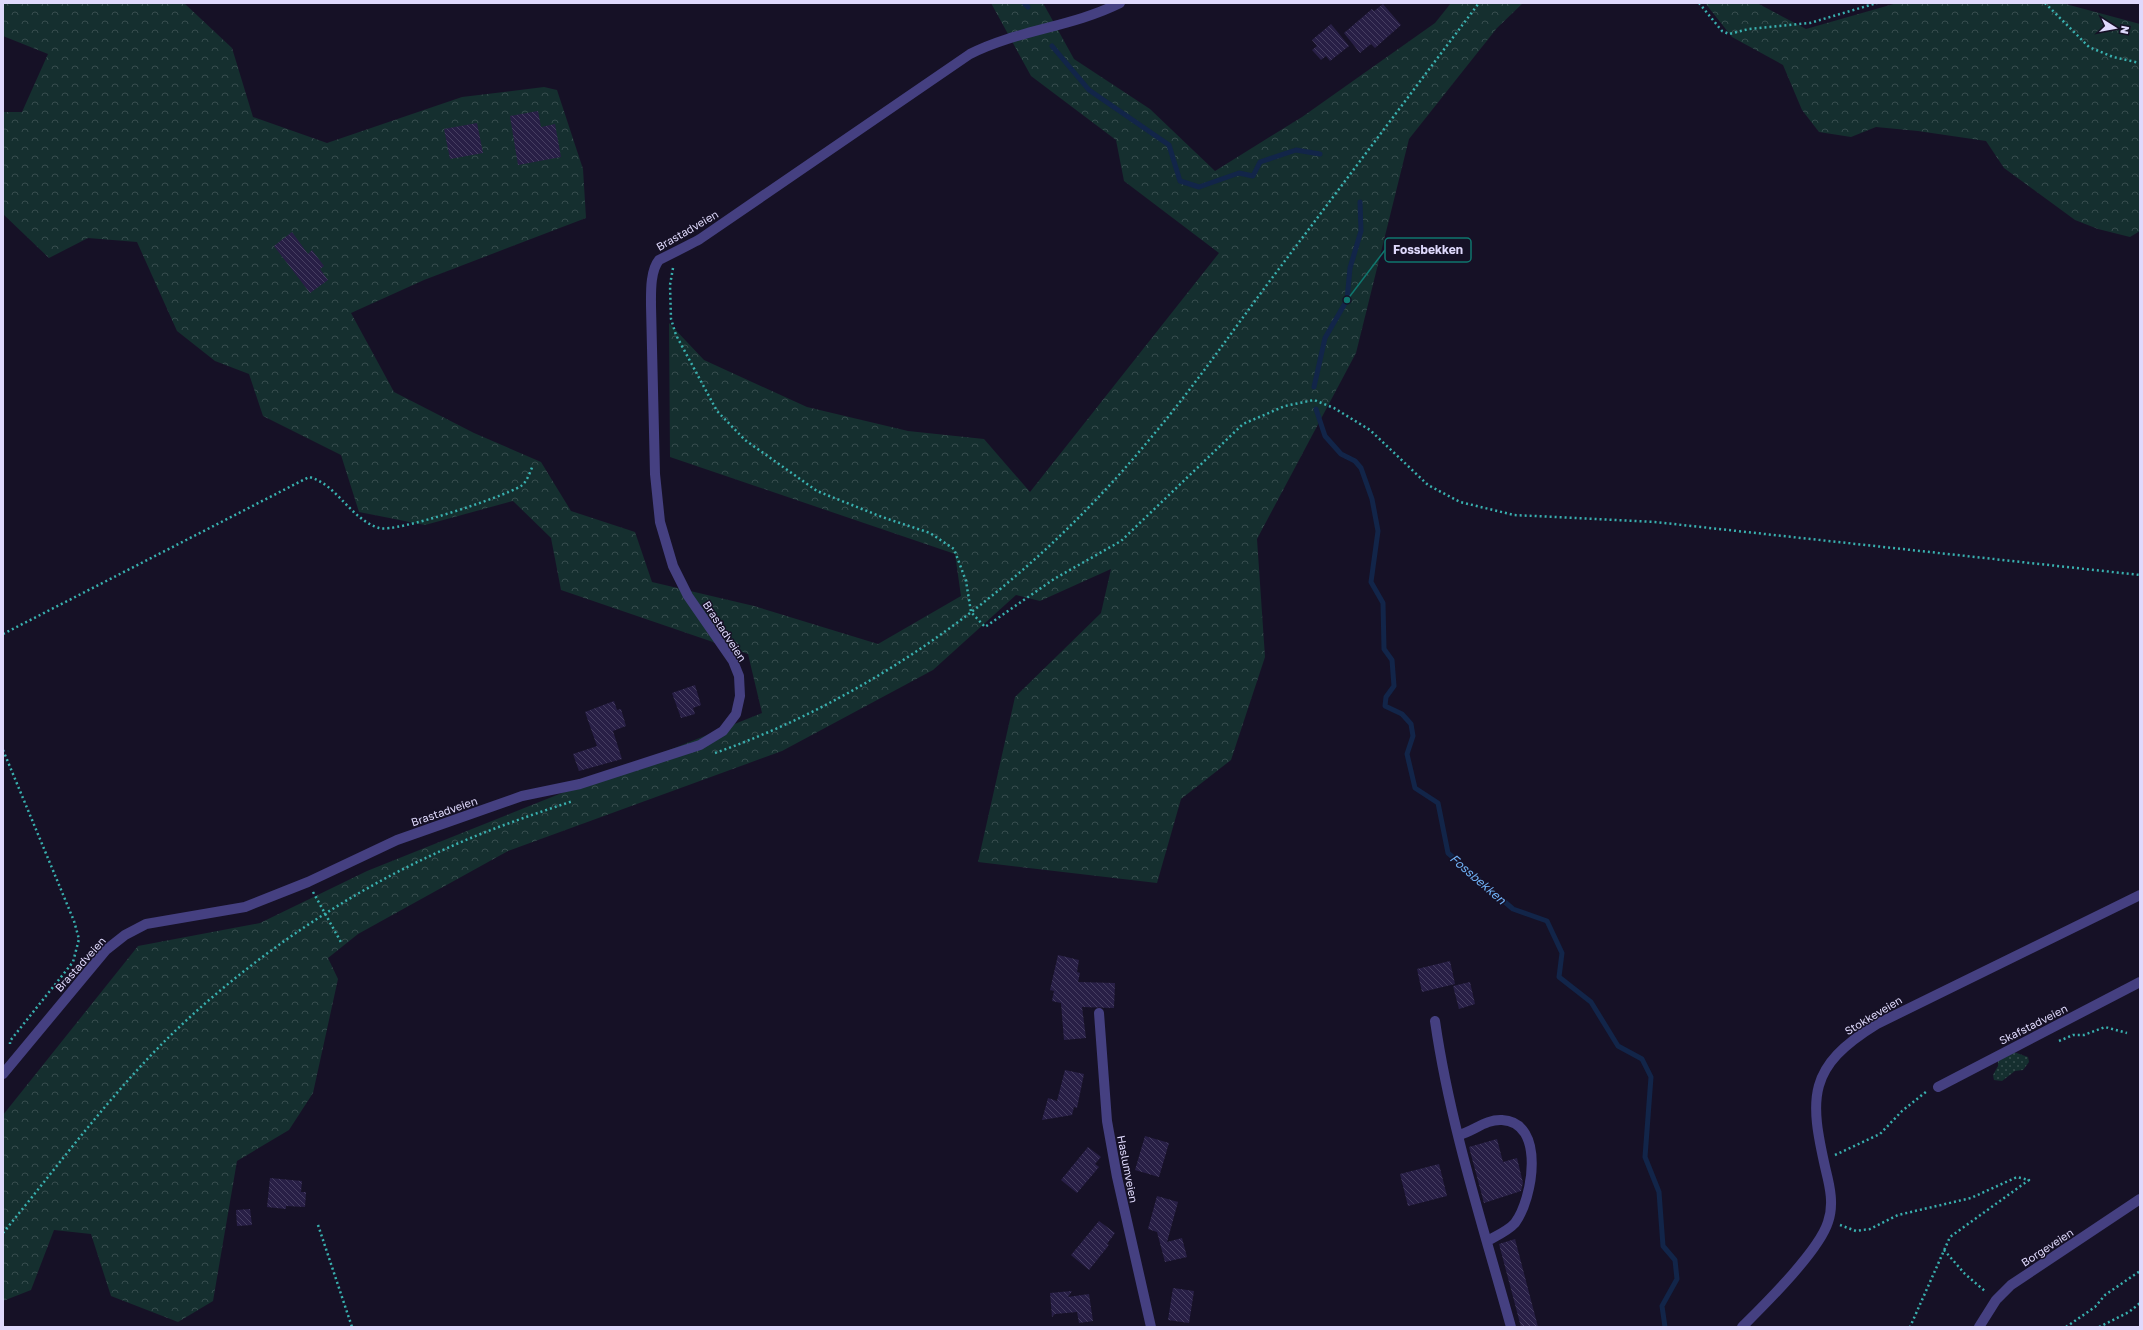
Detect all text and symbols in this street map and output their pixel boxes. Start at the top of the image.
north arrow [2095,8,2135,48]
text: N [2118,25,2132,35]
street label: Brastadveien [654,207,720,253]
callout: Fossbekken [1385,238,1471,262]
text: Fossbekken [1393,242,1463,257]
street label: Brastadveien [701,598,749,664]
street label: Brastadveien [409,794,479,828]
water label: Fossbekken [1447,851,1509,908]
street label: Brastadveien [52,934,108,994]
street label: Stokkeveien [1842,993,1904,1037]
street label: Skafstadveien [1997,1001,2069,1047]
street label: Haslumveien [1115,1134,1141,1204]
street label: Borgeveien [2019,1225,2075,1269]

